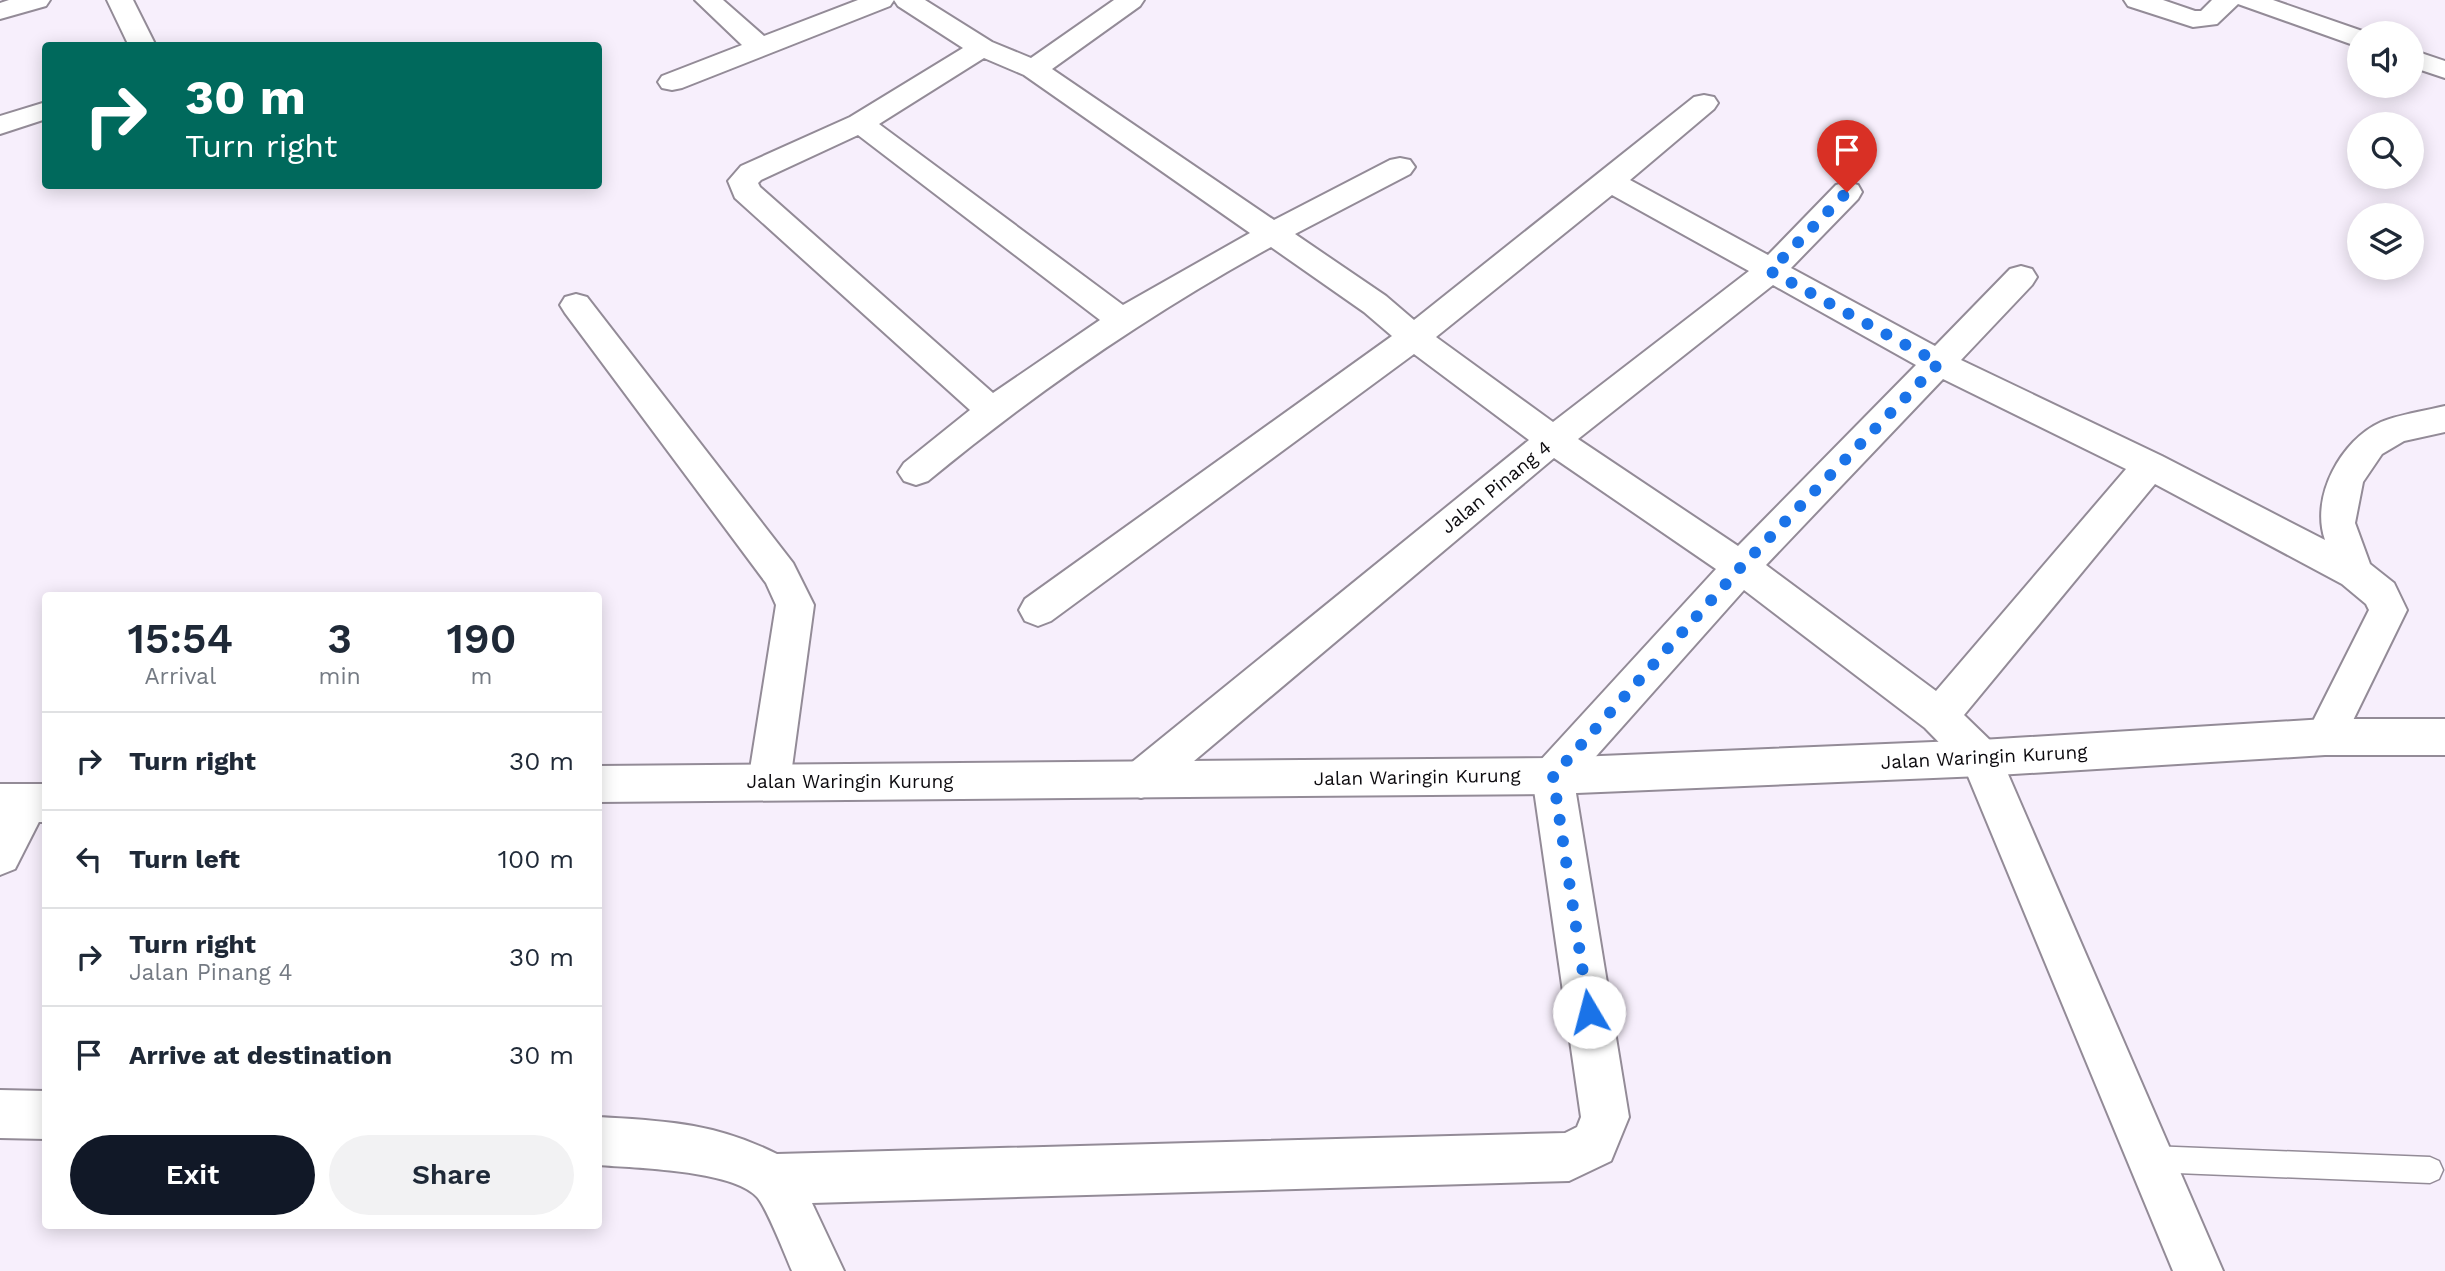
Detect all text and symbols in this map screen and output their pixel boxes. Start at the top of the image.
map controls [2347,21,2424,280]
button: sound [2347,21,2424,98]
text: 30 m [185,68,306,126]
icon: right [70,70,161,161]
button: search [2347,112,2424,189]
pin [1817,120,1877,192]
text: Turn right [185,127,337,165]
icon: arrive [1828,131,1866,169]
button: layers [2347,203,2424,280]
street label: Jalan Pinang 4 [1436,436,1556,538]
text: 15:54 [128,614,233,663]
text: 3 [327,614,352,663]
text: 190 [446,614,516,663]
text: Arrival [144,663,216,690]
text: min [319,663,361,690]
text: m [470,663,492,690]
street label: Jalan Waringin Kurung [1880,740,2089,774]
icon: right [70,742,108,780]
text: Turn right [129,746,256,776]
text: 30 m [509,746,574,776]
street label: Jalan Waringin Kurung [1313,764,1521,790]
street label: Jalan Waringin Kurung [747,770,954,793]
icon: left [70,840,108,878]
text: Turn left [129,844,240,874]
text: 100 m [498,844,574,874]
text: Turn right [129,929,256,959]
icon: right [70,938,108,976]
text: 30 m [509,942,574,972]
text: Jalan Pinang 4 [129,959,293,986]
position arrow [1552,975,1626,1049]
icon: arrive [70,1036,108,1074]
text: Arrive at destination [129,1040,392,1070]
text: 30 m [509,1040,574,1070]
button: Exit [70,1135,315,1215]
button: Share [329,1135,574,1215]

